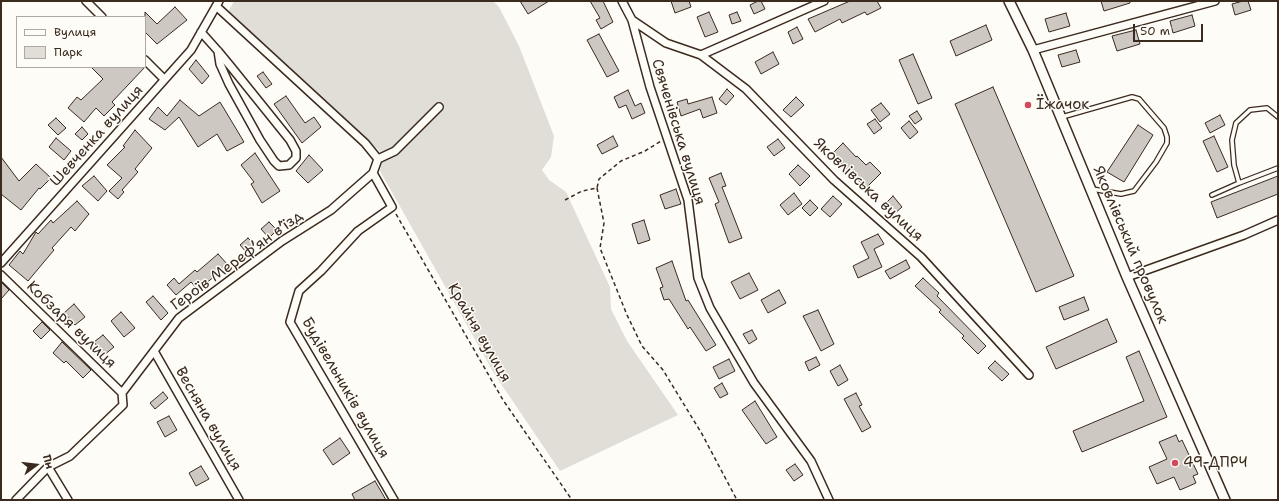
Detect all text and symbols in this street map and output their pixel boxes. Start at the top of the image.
legend [16,16,146,68]
scale bar [1135,16,1205,42]
text: 50 m [1140,23,1170,39]
text: Вулиця [54,24,96,40]
text: Парк [54,44,82,60]
street label: Свяченівська вулиця [647,57,709,207]
street label: Шевченка вулиця [47,82,147,190]
place label: Їжачок [1036,96,1089,114]
marker: Їжачок [1023,100,1033,110]
street label: Яковлівська вулиця [809,135,927,245]
street label: Яковлівський провулок [1089,163,1171,327]
street label: Героїв Мерефʼян вʼїзд [168,207,306,315]
street label: Кобзаря вулиця [22,278,120,372]
street label: Крайня вулиця [443,280,515,386]
street label: Будівельників вулиця [297,314,393,462]
street label: Весняна вулиця [171,364,245,474]
north arrow [16,445,56,485]
text: Пн [39,453,57,471]
place label: 49-ДПРЧ [1183,454,1248,472]
marker: 49-ДПРЧ [1170,458,1180,468]

